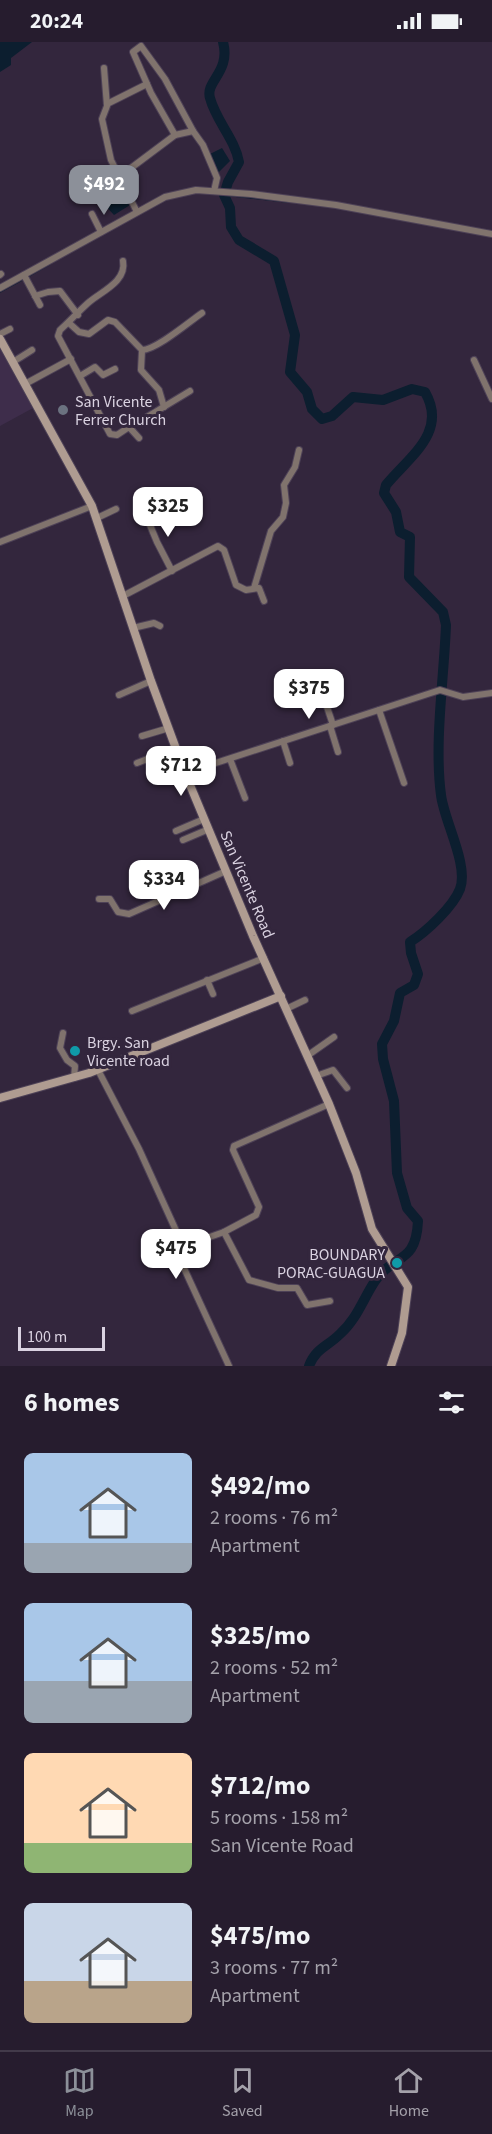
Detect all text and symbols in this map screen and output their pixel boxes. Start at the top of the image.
text: 20:24 [30,5,83,37]
pin: $492 [68,165,140,216]
text: $492 [83,170,125,198]
place label: San Vicente Ferrer Church [75,391,166,431]
marker: San Vicente Ferrer Church [56,403,70,417]
pin: $325 [132,487,204,538]
text: $325 [147,492,189,520]
pin: $375 [273,669,345,720]
text: $375 [288,674,330,702]
pin: $712 [145,746,217,797]
text: $712 [160,751,202,779]
street label: San Vicente Road [214,827,280,942]
pin: $334 [128,860,200,911]
text: $334 [143,865,185,893]
place label: Brgy. San Vicente road [87,1032,170,1072]
marker: Brgy. San Vicente road [68,1044,82,1058]
pin: $475 [140,1229,212,1280]
text: $475 [155,1234,197,1262]
place label: BOUNDARY PORAC-GUAGUA [277,1244,385,1284]
marker: BOUNDARY PORAC-GUAGUA [390,1256,404,1270]
scale bar [18,1324,105,1352]
text: 100 m [27,1326,67,1348]
text: 6 homes [24,1384,119,1421]
icon: filters [435,1386,468,1419]
text: $492/mo [210,1467,310,1504]
icon: home [72,1477,144,1549]
text: 2 rooms · 76 m² [210,1504,338,1532]
text: Apartment [210,1532,300,1560]
text: $325/mo [210,1617,310,1654]
icon: home [72,1627,144,1699]
text: 2 rooms · 52 m² [210,1654,338,1682]
text: Apartment [210,1682,300,1710]
text: $712/mo [210,1767,310,1804]
icon: home [72,1777,144,1849]
text: 5 rooms · 158 m² [210,1804,348,1832]
text: San Vicente Road [210,1832,354,1860]
text: $475/mo [210,1917,310,1954]
icon: home [72,1927,144,1999]
text: 3 rooms · 77 m² [210,1954,338,1982]
text: Apartment [210,1982,300,2010]
tab: Map [63,2064,96,2122]
tab: Saved [222,2064,263,2122]
tab: Home [389,2064,429,2122]

